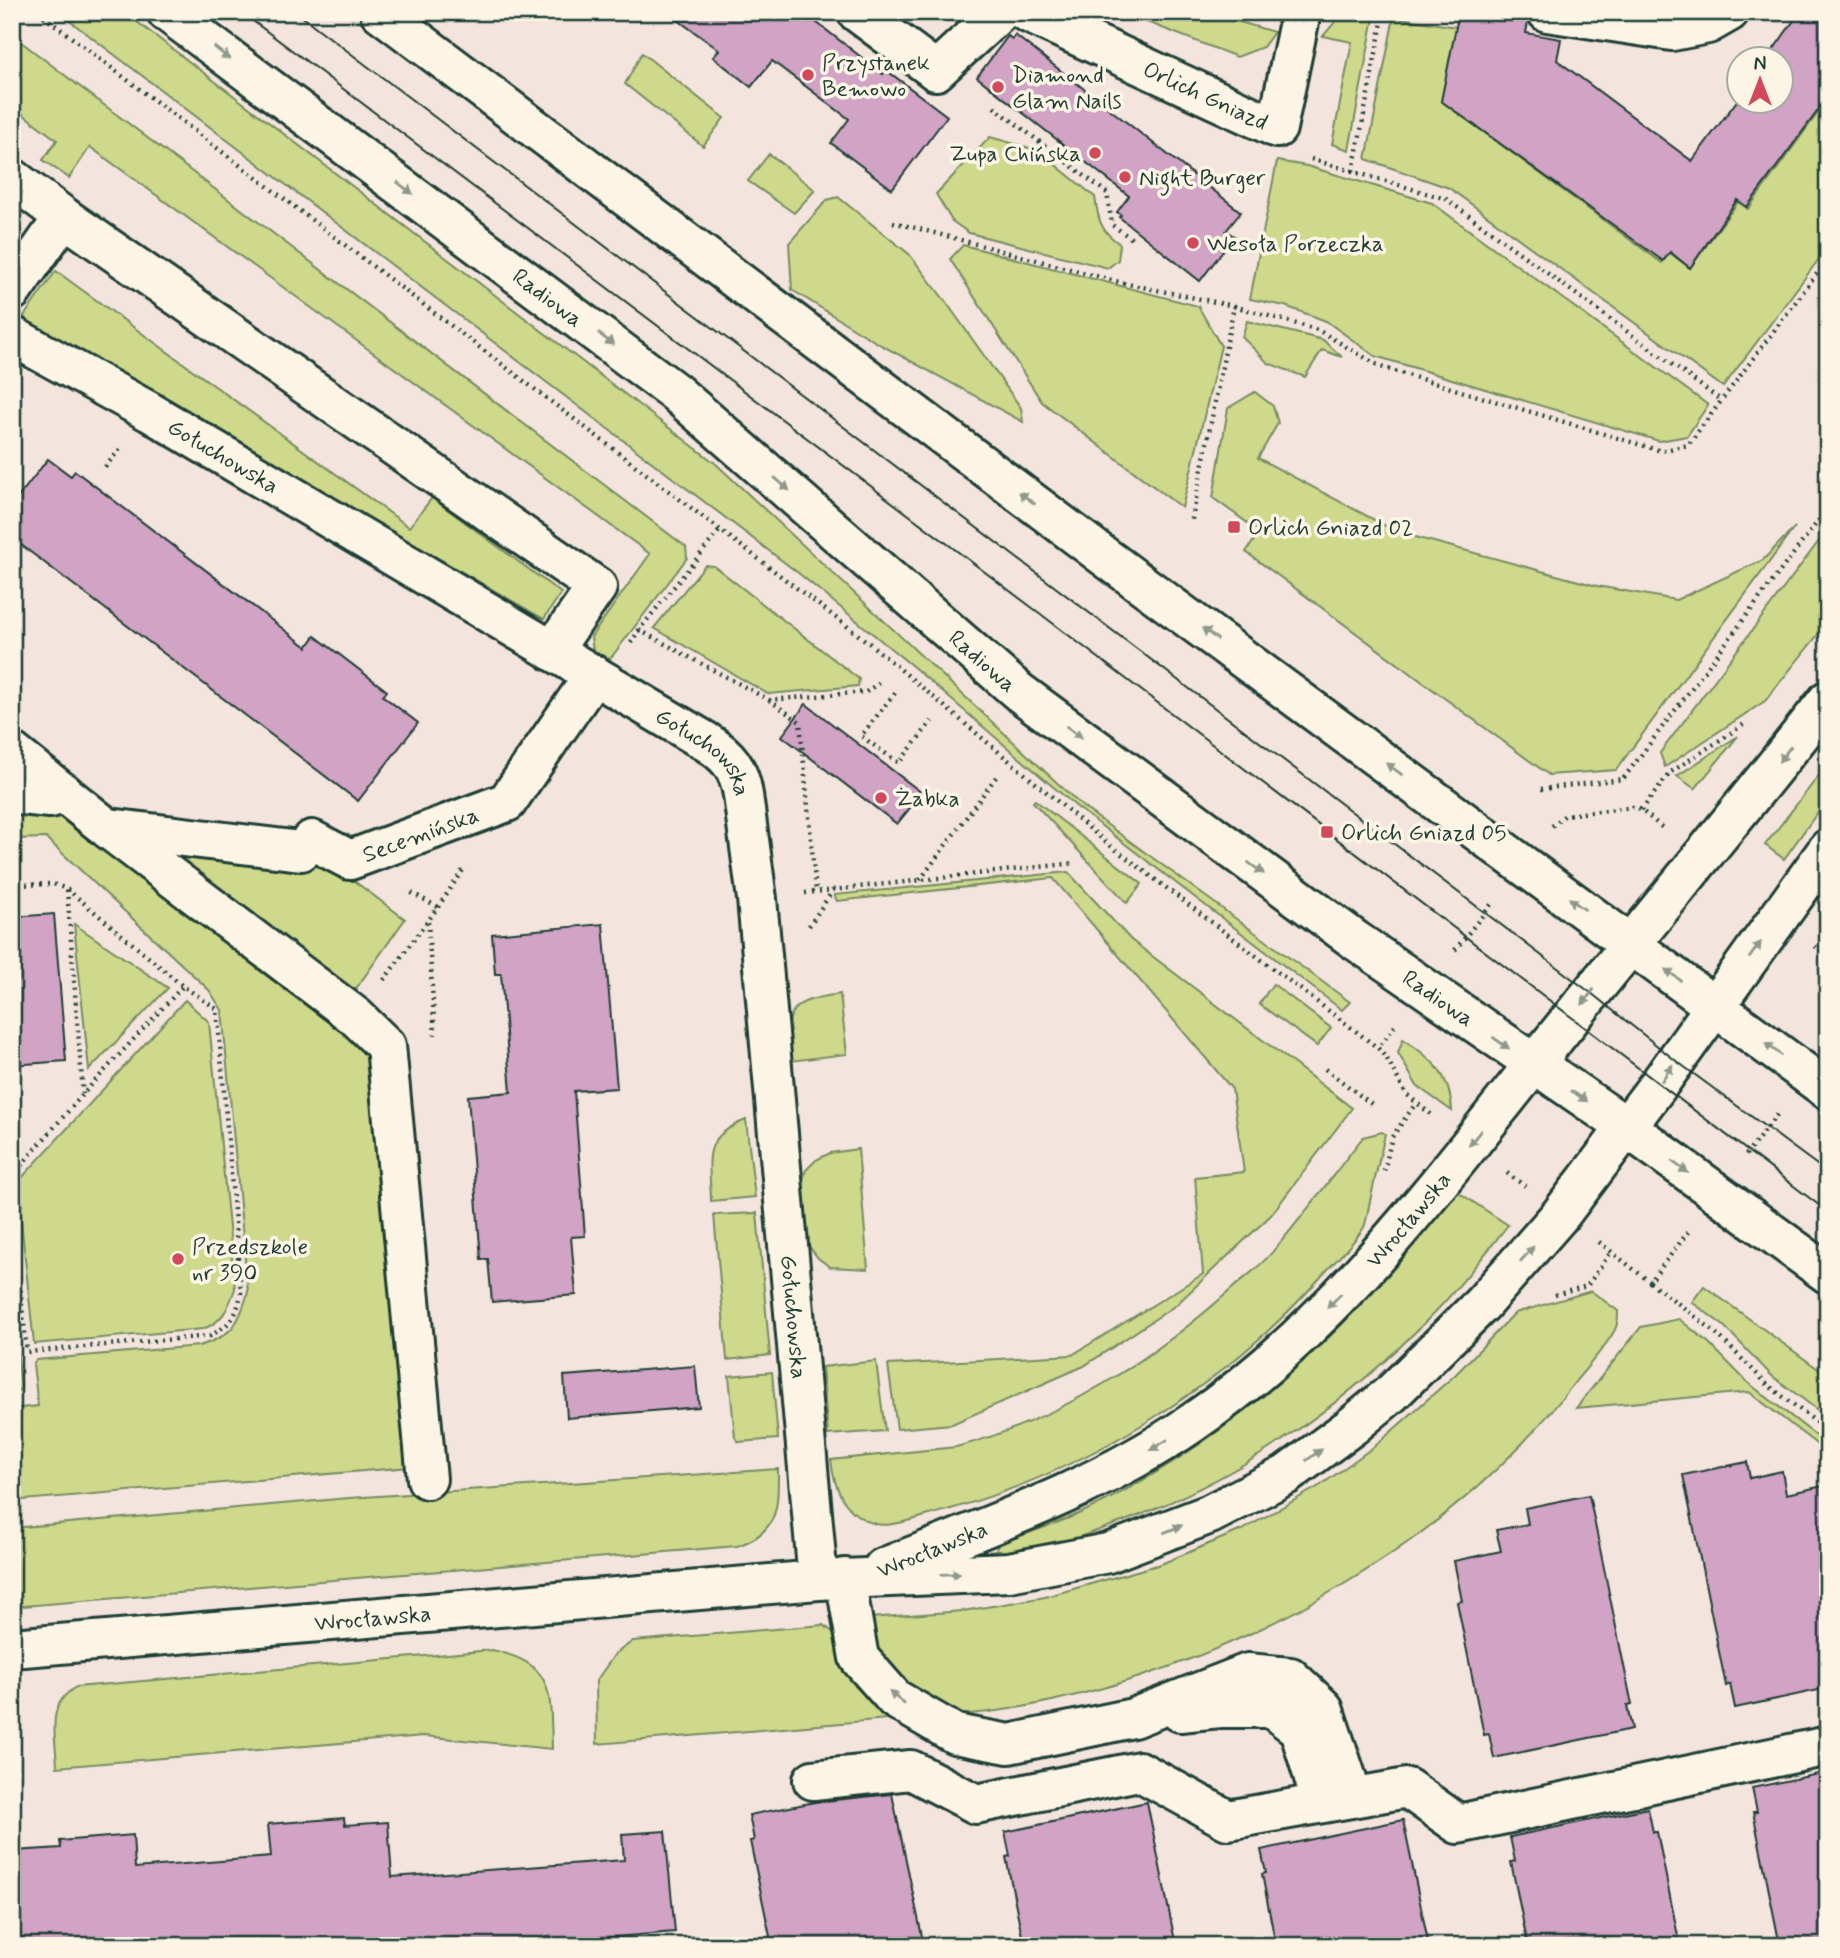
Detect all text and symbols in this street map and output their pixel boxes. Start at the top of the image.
one-way arrow [213,46,231,60]
north arrow [1724,46,1794,116]
place label: Przystanek Bemowo [822,49,930,105]
text: N [1754,52,1766,77]
street label: Orlich Gniazd [1138,55,1272,139]
place label: Diamond Glam Nails [1012,61,1122,117]
marker: Przystanek Bemowo [800,67,816,83]
marker: Diamond Glam Nails [990,79,1006,95]
place label: Zupa Chińska [949,140,1081,170]
marker: Zupa Chińska [1087,145,1103,161]
place label: Night Burger [1139,164,1266,196]
marker: Night Burger [1117,169,1133,185]
one-way arrow [396,181,414,195]
place label: Wesoła Porzeczka [1207,230,1384,260]
marker: Wesoła Porzeczka [1185,235,1201,251]
street label: Radiowa [506,262,588,335]
one-way arrow [597,332,615,347]
street label: Gołuchowska [161,413,284,502]
one-way arrow [774,476,791,491]
one-way arrow [1019,491,1037,506]
place label: Orlich Gniazd 02 [1248,514,1413,544]
marker: Orlich Gniazd 02 [1226,519,1242,535]
street label: Radiowa [941,624,1022,700]
one-way arrow [1201,627,1219,641]
street label: Gołuchowska [649,702,756,799]
one-way arrow [1065,725,1083,739]
one-way arrow [1778,744,1793,762]
one-way arrow [1385,761,1403,776]
place label: Żabka [895,785,960,815]
marker: Żabka [873,790,889,806]
street label: Secemińska [359,801,483,871]
place label: Orlich Gniazd 05 [1341,819,1507,849]
marker: Orlich Gniazd 05 [1319,824,1335,840]
one-way arrow [1247,861,1265,875]
one-way arrow [1568,897,1586,911]
one-way arrow [1747,941,1761,959]
street label: Radiowa [1396,964,1479,1035]
one-way arrow [1664,968,1682,982]
one-way arrow [1581,987,1596,1005]
one-way arrow [1492,1036,1510,1050]
one-way arrow [1764,1042,1782,1056]
one-way arrow [1660,1063,1673,1083]
one-way arrow [1570,1089,1588,1103]
one-way arrow [1468,1128,1483,1146]
one-way arrow [1670,1159,1688,1174]
street label: Wrocławska [1360,1166,1459,1275]
place label: Przedszkole nr 390 [192,1233,308,1289]
one-way arrow [1519,1245,1535,1262]
marker: Przedszkole nr 390 [170,1251,186,1267]
street label: Gołuchowska [772,1254,813,1380]
one-way arrow [1327,1292,1343,1309]
one-way arrow [1149,1438,1168,1451]
one-way arrow [1305,1449,1323,1463]
street label: Wrocławska [873,1515,993,1587]
one-way arrow [1162,1524,1183,1535]
one-way arrow [941,1569,963,1580]
street label: Wrocławska [313,1600,433,1639]
one-way arrow [888,1691,905,1706]

